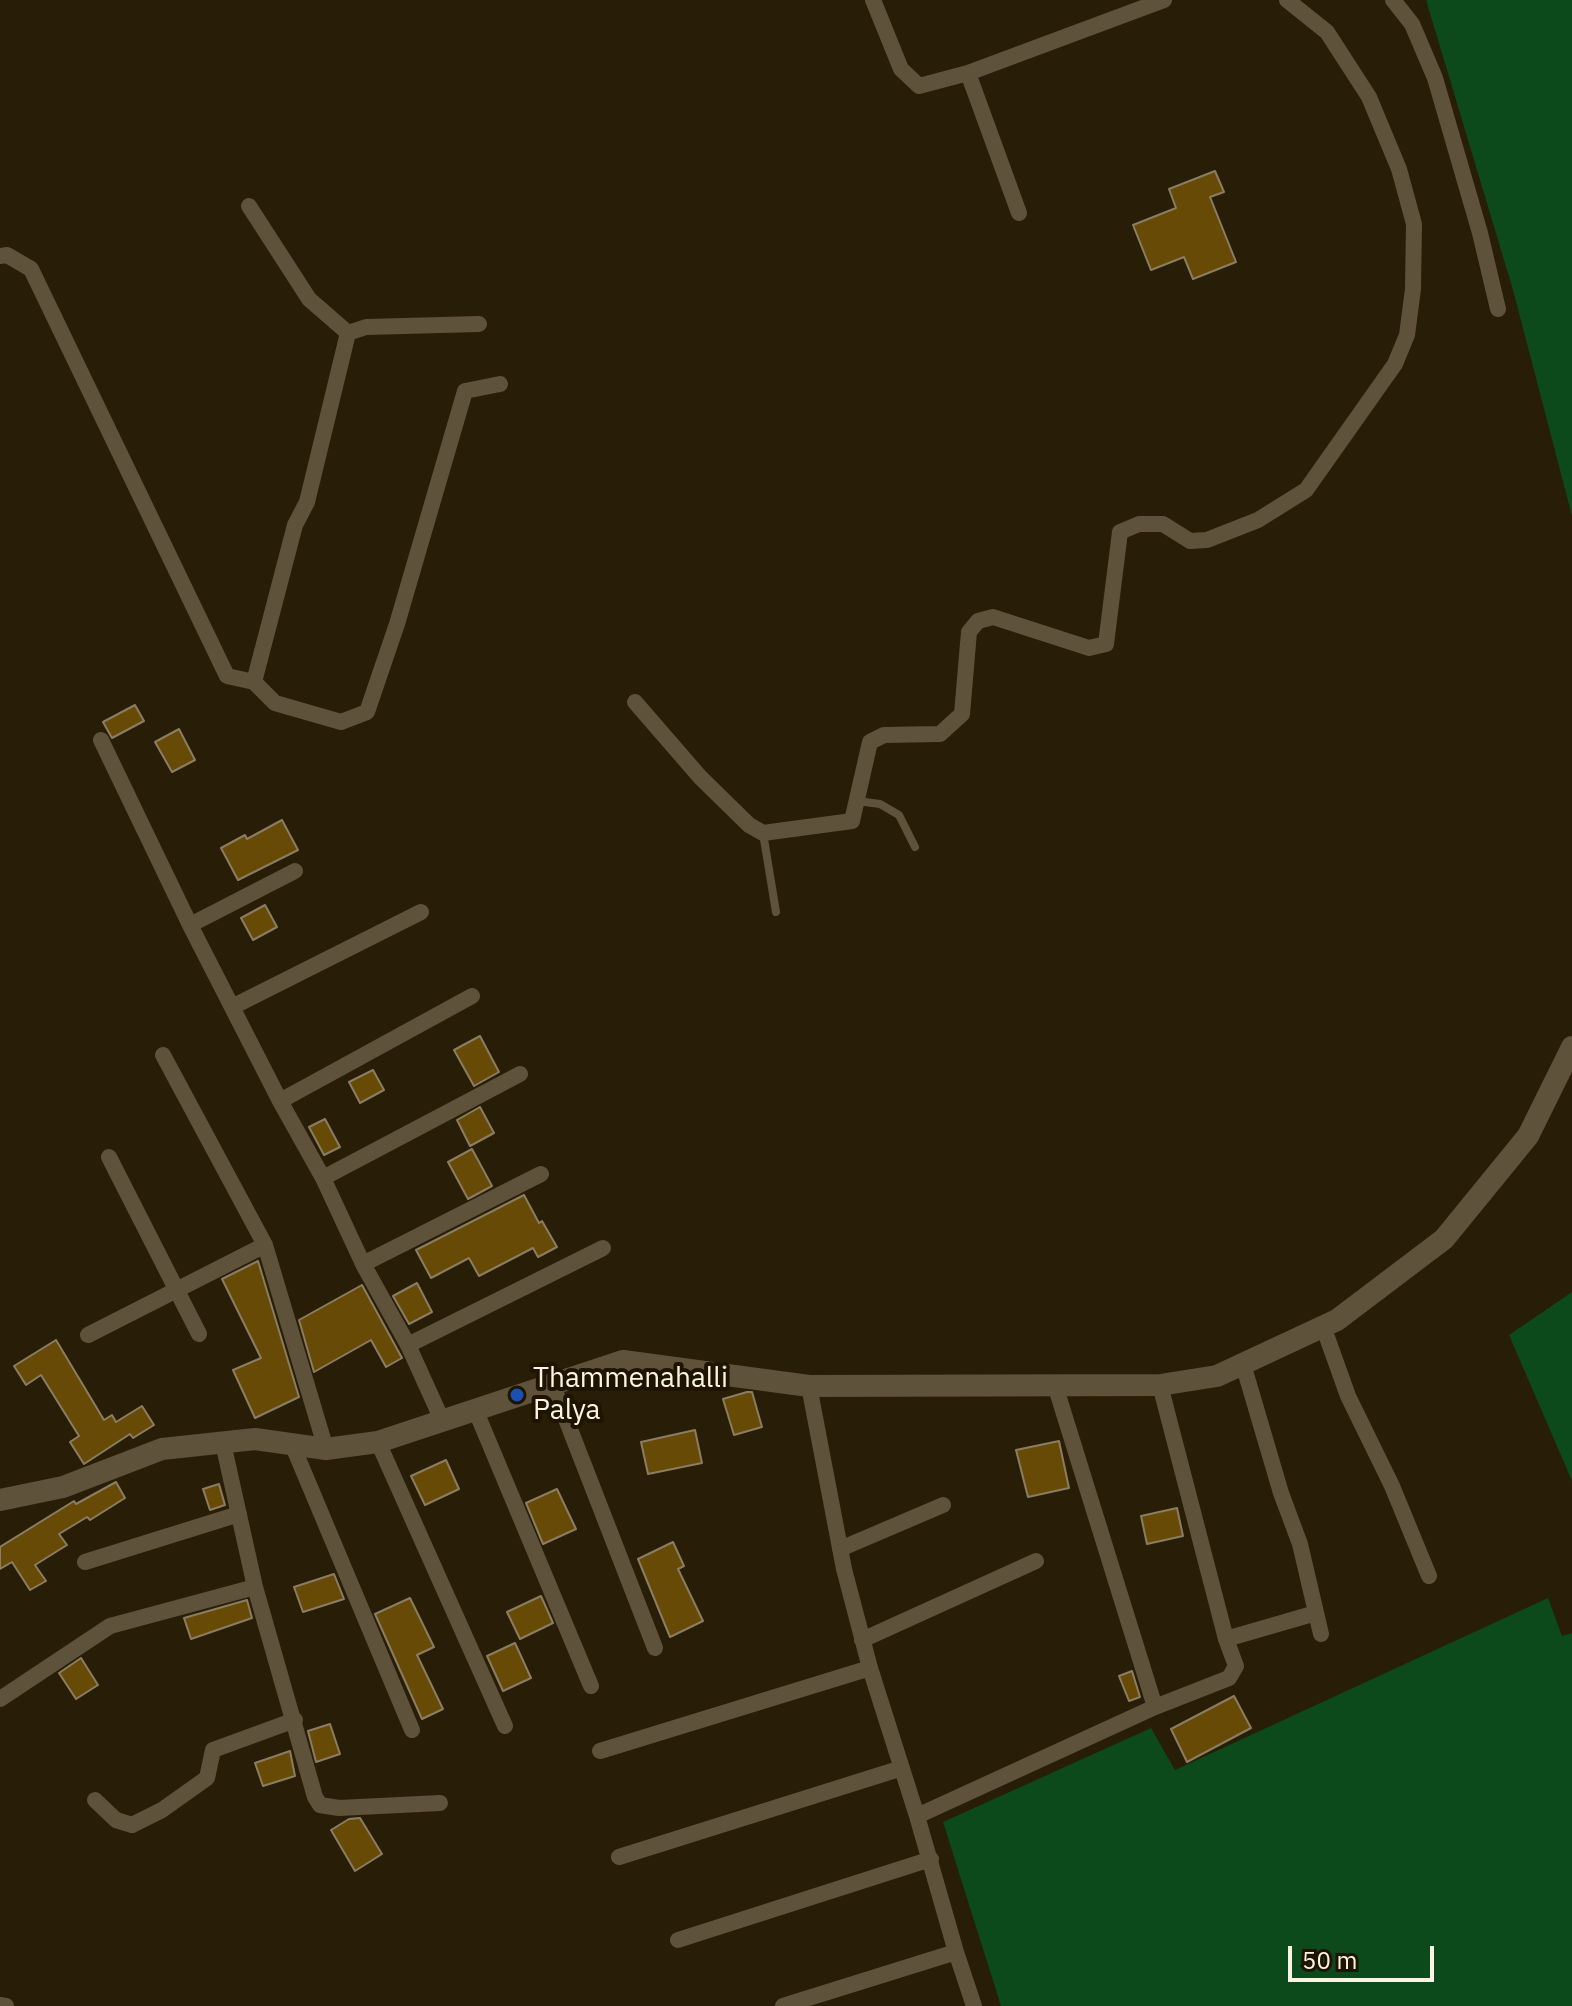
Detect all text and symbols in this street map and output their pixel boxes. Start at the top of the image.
place label: Thammenahalli Palya [533,1362,728,1428]
marker: Thammenahalli Palya [508,1386,526,1404]
scale bar [1292,1930,1438,1980]
text: 50 m [1302,1944,1357,1976]

